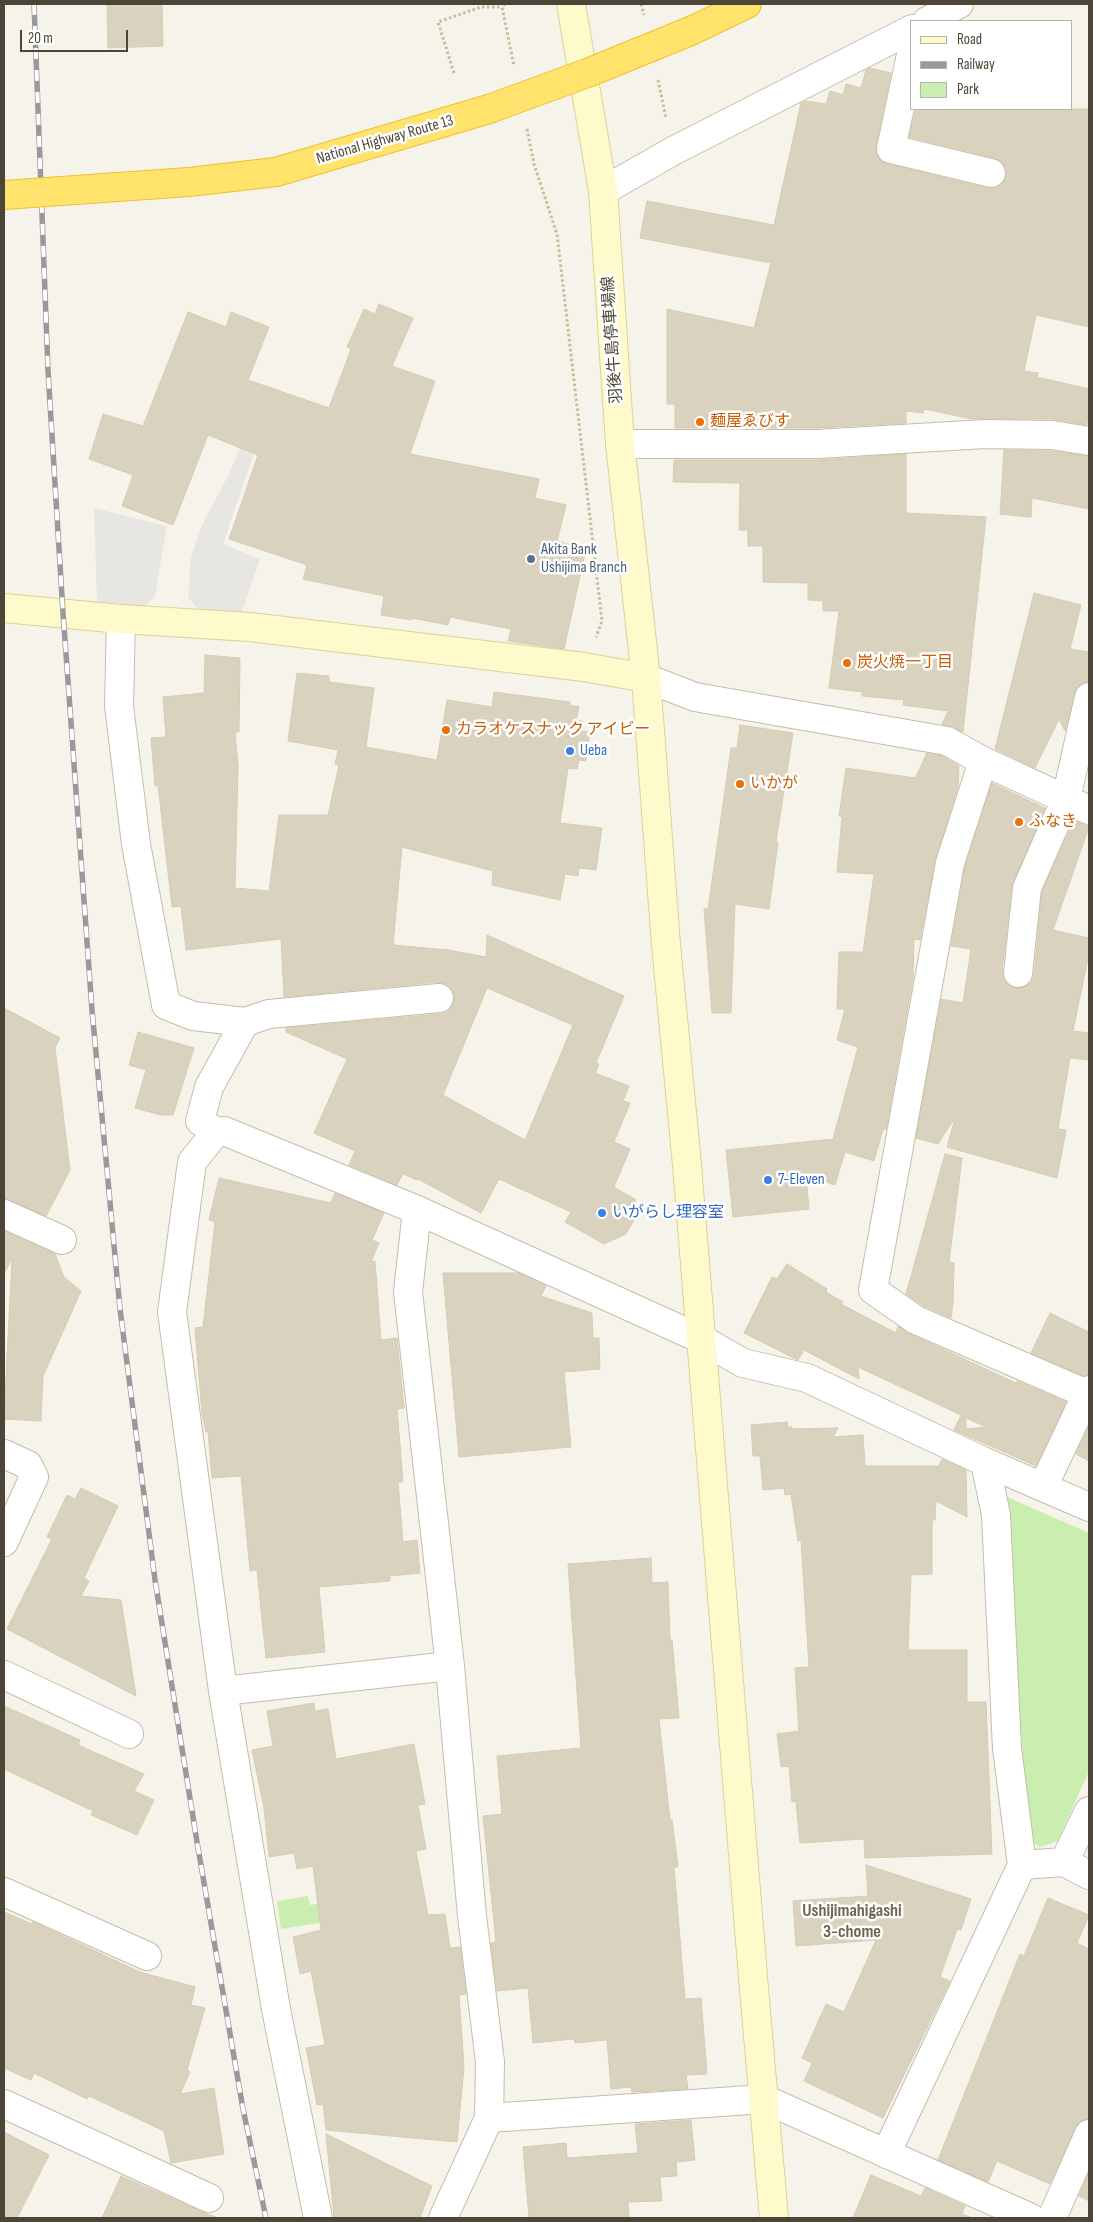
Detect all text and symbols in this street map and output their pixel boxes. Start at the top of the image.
scale bar [22,20,130,52]
legend [910,20,1073,110]
text: 20 m [28,29,53,48]
text: Road [957,30,982,49]
text: Railway [957,55,995,74]
text: Park [957,80,979,99]
street label: National Highway Route 13 [314,111,456,169]
street label: 羽後牛島停車場線 [599,275,627,405]
place label: 麺屋ゑびす [710,412,790,432]
marker: 麺屋ゑびす [694,416,706,428]
place label: Akita Bank Ushijima Branch [541,540,627,578]
marker: Akita Bank Ushijima Branch [525,553,537,565]
place label: 炭火焼一丁目 [857,653,953,673]
marker: 炭火焼一丁目 [841,657,853,669]
place label: カラオケスナック アイビー [456,720,651,740]
marker: カラオケスナック アイビー [440,724,452,736]
place label: Ueba [580,741,607,761]
marker: Ueba [564,745,576,757]
place label: いかが [750,774,798,794]
marker: いかが [734,778,746,790]
place label: ふなき [1029,812,1077,832]
marker: ふなき [1013,816,1025,828]
place label: 7-Eleven [778,1170,825,1190]
marker: 7-Eleven [762,1174,774,1186]
place label: いがらし理容室 [612,1203,724,1223]
marker: いがらし理容室 [596,1207,608,1219]
district label: Ushijimahigashi 3-chome [802,1900,902,1942]

